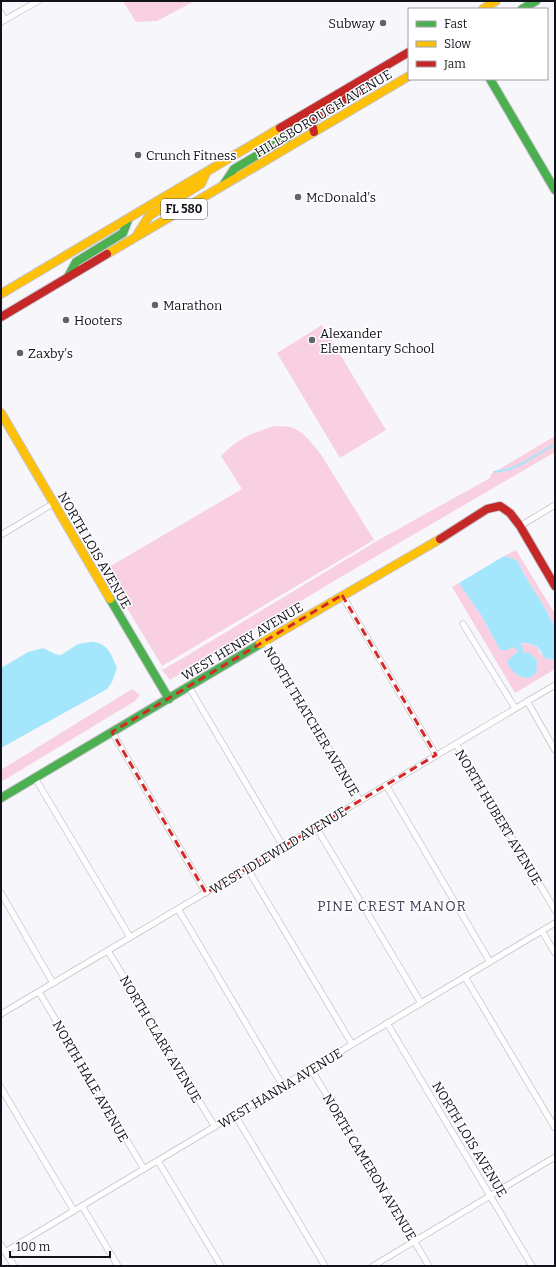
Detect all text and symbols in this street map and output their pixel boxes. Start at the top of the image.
legend [408,8,548,80]
place label: Subway [328,16,375,31]
text: Fast [444,17,468,31]
marker: Subway [378,18,388,28]
text: Slow [444,37,471,51]
text: Jam [443,57,466,71]
street label: HILLSBOROUGH AVENUE [252,67,394,160]
place label: Crunch Fitness [146,148,237,163]
marker: Crunch Fitness [133,150,143,160]
place label: McDonald's [306,190,376,205]
marker: McDonald's [293,192,303,202]
road number: FL 580 [161,199,207,219]
place label: Marathon [163,298,223,313]
marker: Marathon [150,300,160,310]
place label: Hooters [74,313,123,328]
marker: Hooters [61,315,71,325]
place label: Alexander Elementary School [320,326,435,356]
marker: Alexander Elementary School [307,335,317,345]
place label: Zaxby's [28,346,73,361]
marker: Zaxby's [15,348,25,358]
street label: NORTH LOIS AVENUE [55,489,134,611]
street label: WEST HENRY AVENUE [179,599,306,684]
street label: NORTH THATCHER AVENUE [261,644,362,799]
street label: NORTH HUBERT AVENUE [452,747,545,888]
street label: WEST IDLEWILD AVENUE [207,804,349,897]
district label: PINE CREST MANOR [317,898,467,915]
street label: NORTH CLARK AVENUE [117,973,205,1106]
street label: NORTH HALE AVENUE [50,1018,132,1145]
street label: WEST HANNA AVENUE [215,1045,345,1131]
street label: NORTH LOIS AVENUE [429,1079,510,1200]
street label: NORTH CAMERON AVENUE [320,1091,419,1243]
scale bar [10,1233,110,1259]
text: 100 m [16,1240,51,1254]

